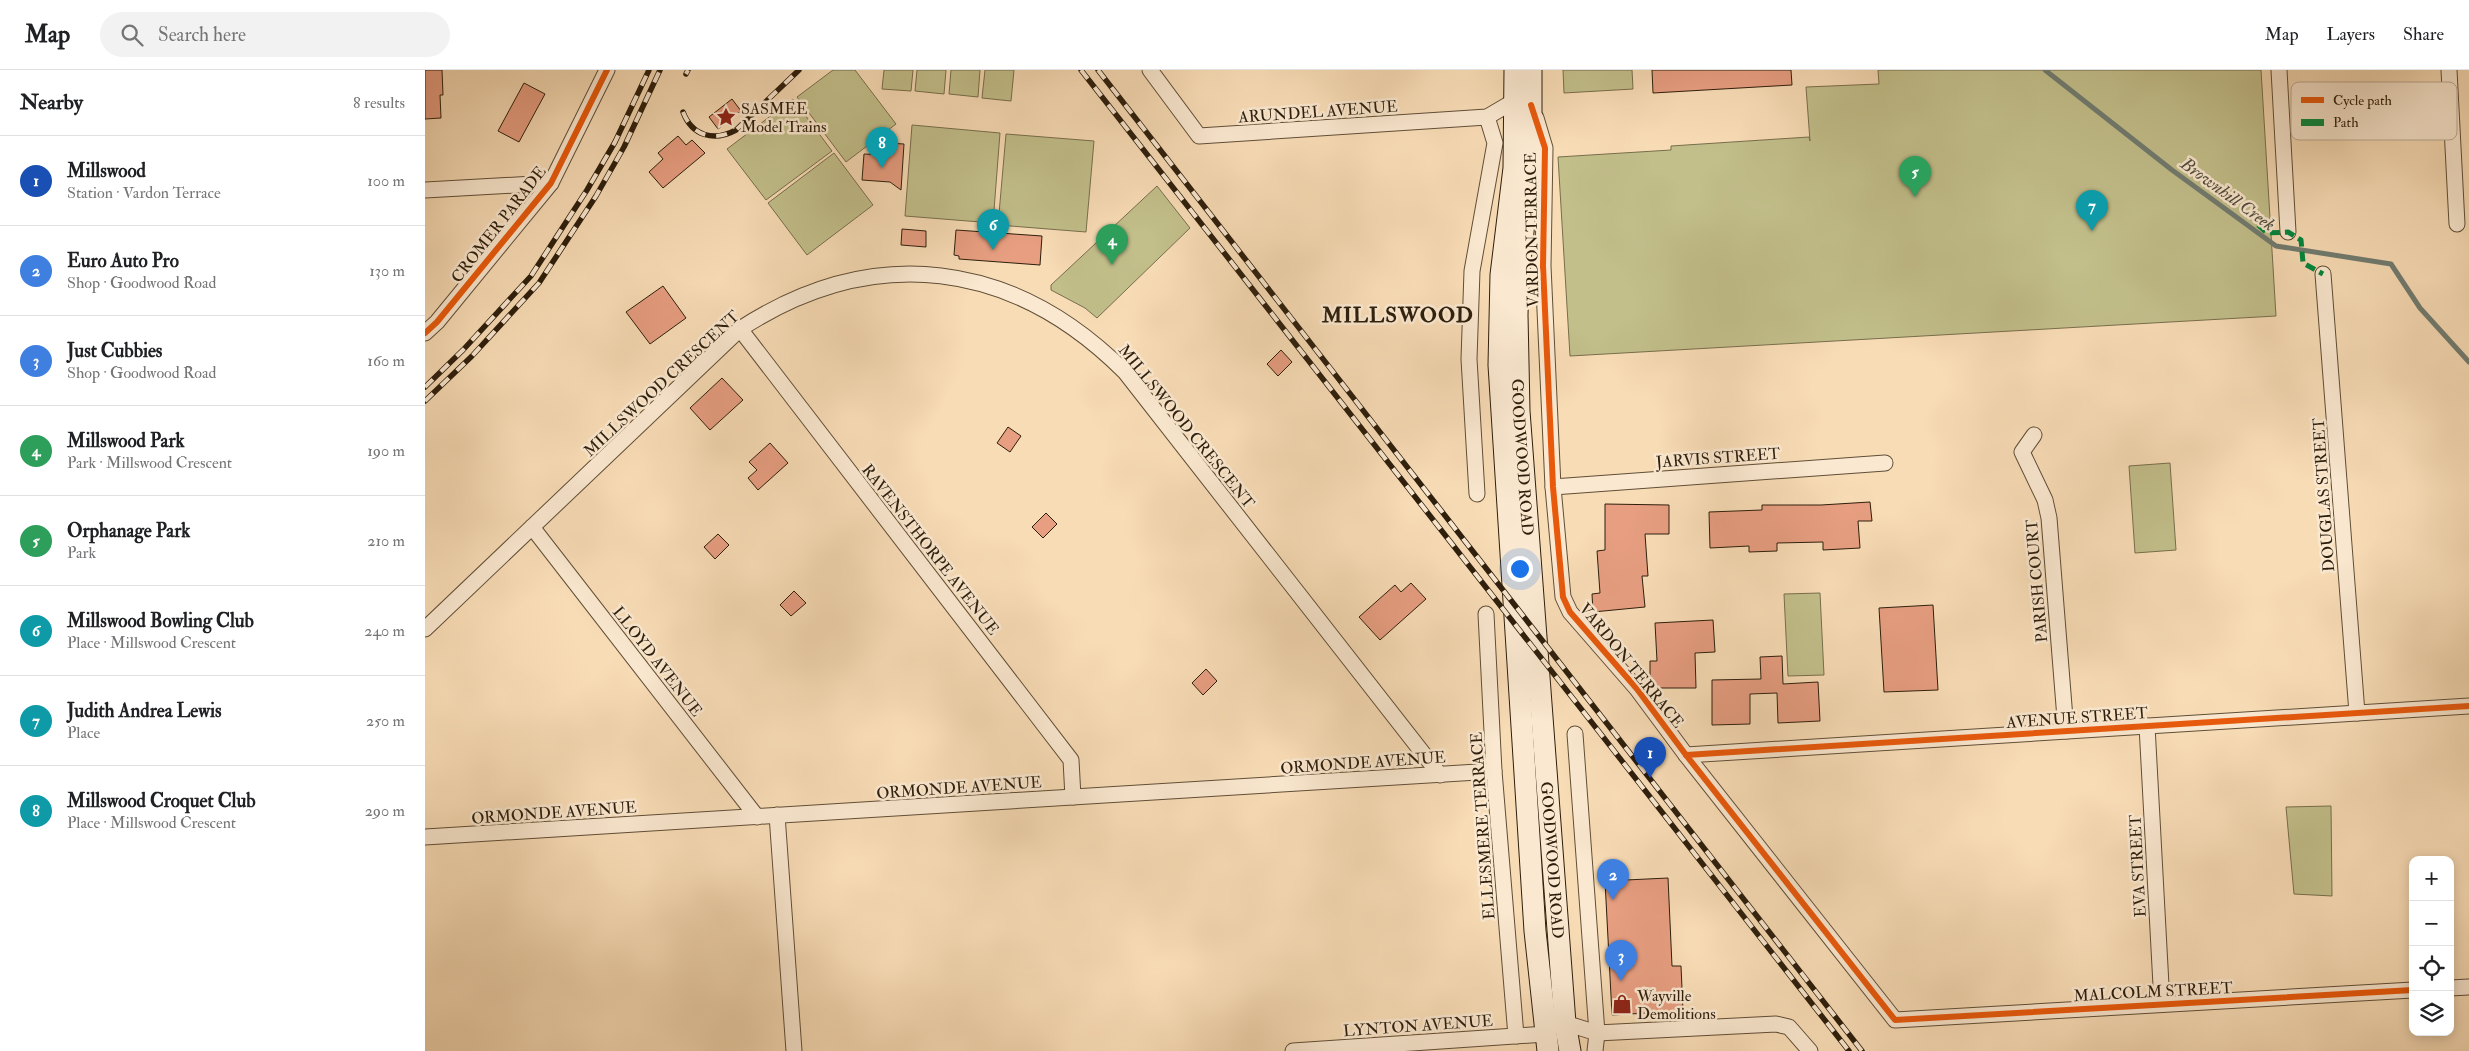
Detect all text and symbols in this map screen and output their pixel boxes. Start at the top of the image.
search box [100,12,450,57]
text: Map [25,19,70,50]
icon: search [118,21,146,49]
text: Search here [158,23,246,47]
text: Map [2265,23,2299,46]
text: Layers [2327,23,2375,46]
text: Share [2403,23,2444,46]
legend [2291,82,2457,140]
text: Nearby [20,89,83,116]
text: Cycle path [2333,92,2393,110]
text: 8 results [353,93,405,113]
street label: ARUNDEL AVENUE [1237,96,1398,128]
place label: SASMEE Model Trains [741,99,827,137]
place icon: SASMEE Model Trains [715,106,737,128]
text: Path [2333,114,2359,131]
pin: 8 [866,127,898,168]
street label: VARDON TERRACE [1521,152,1543,308]
water label: Brownhill Creek [2175,152,2279,236]
pin: 5 [1899,156,1931,197]
text: Millswood [67,159,146,183]
street label: CROMER PARADE [447,162,551,287]
text: 1 [33,171,39,191]
text: 100 m [367,171,405,191]
text: Station · Vardon Terrace [67,183,221,203]
pin: 7 [2076,190,2108,231]
pin: 6 [977,209,1009,250]
pin: 4 [1096,224,1128,265]
text: Euro Auto Pro [67,249,179,273]
text: 2 [32,261,40,281]
text: 130 m [369,261,405,281]
text: Shop · Goodwood Road [67,273,216,293]
district label: MILLSWOOD [1321,302,1474,329]
street label: MILLSWOOD CRESCENT [580,306,744,461]
text: Just Cubbies [67,339,162,363]
street label: MILLSWOOD CRESCENT [1114,341,1259,513]
text: 3 [33,351,39,371]
text: 160 m [367,351,405,371]
text: Shop · Goodwood Road [67,363,216,383]
street label: GOODWOOD ROAD [1507,378,1537,536]
street label: DOUGLAS STREET [2309,417,2339,573]
text: Millswood Park [67,429,185,453]
text: 4 [32,441,40,461]
text: 190 m [367,441,405,461]
street label: JARVIS STREET [1654,444,1781,473]
text: Park · Millswood Crescent [67,453,232,473]
street label: RAVENSTHORPE AVENUE [857,460,1003,639]
street label: PARISH COURT [2022,518,2052,643]
text: Orphanage Park [67,519,190,543]
text: 5 [32,531,40,551]
text: 210 m [367,531,405,551]
text: Park [67,543,96,563]
your location [1507,556,1533,582]
street label: VARDON TERRACE [1575,599,1688,732]
street label: LLOYD AVENUE [608,602,706,721]
text: Millswood Bowling Club [67,609,254,633]
text: 6 [32,621,40,641]
text: 240 m [364,621,405,641]
text: Place · Millswood Crescent [67,633,236,653]
text: Judith Andrea Lewis [67,699,221,723]
street label: AVENUE STREET [2005,703,2149,733]
text: 7 [32,711,40,731]
text: 250 m [366,711,405,731]
text: Place [67,723,100,743]
street label: ELLESMERE TERRACE [1466,731,1500,920]
pin: 1 [1634,737,1666,778]
street label: ORMONDE AVENUE [1280,747,1446,779]
street label: ORMONDE AVENUE [876,772,1042,804]
street label: GOODWOOD ROAD [1536,781,1568,939]
text: Millswood Croquet Club [67,789,255,813]
street label: ORMONDE AVENUE [471,797,637,829]
text: 8 [32,801,40,821]
text: 290 m [365,801,405,821]
text: Place · Millswood Crescent [67,813,236,833]
street label: EVA STREET [2125,814,2151,918]
map controls [2409,856,2454,1036]
button: + [2409,856,2454,901]
pin: 2 [1597,859,1629,900]
button: − [2409,901,2454,946]
pin: 3 [1605,940,1637,981]
button: locate [2409,946,2454,991]
street label: MALCOLM STREET [2073,978,2233,1006]
place label: Wayville Demolitions [1636,986,1716,1024]
button: layers [2409,991,2454,1036]
shop icon: Wayville Demolitions [1611,993,1633,1015]
street label: LYNTON AVENUE [1342,1011,1494,1041]

